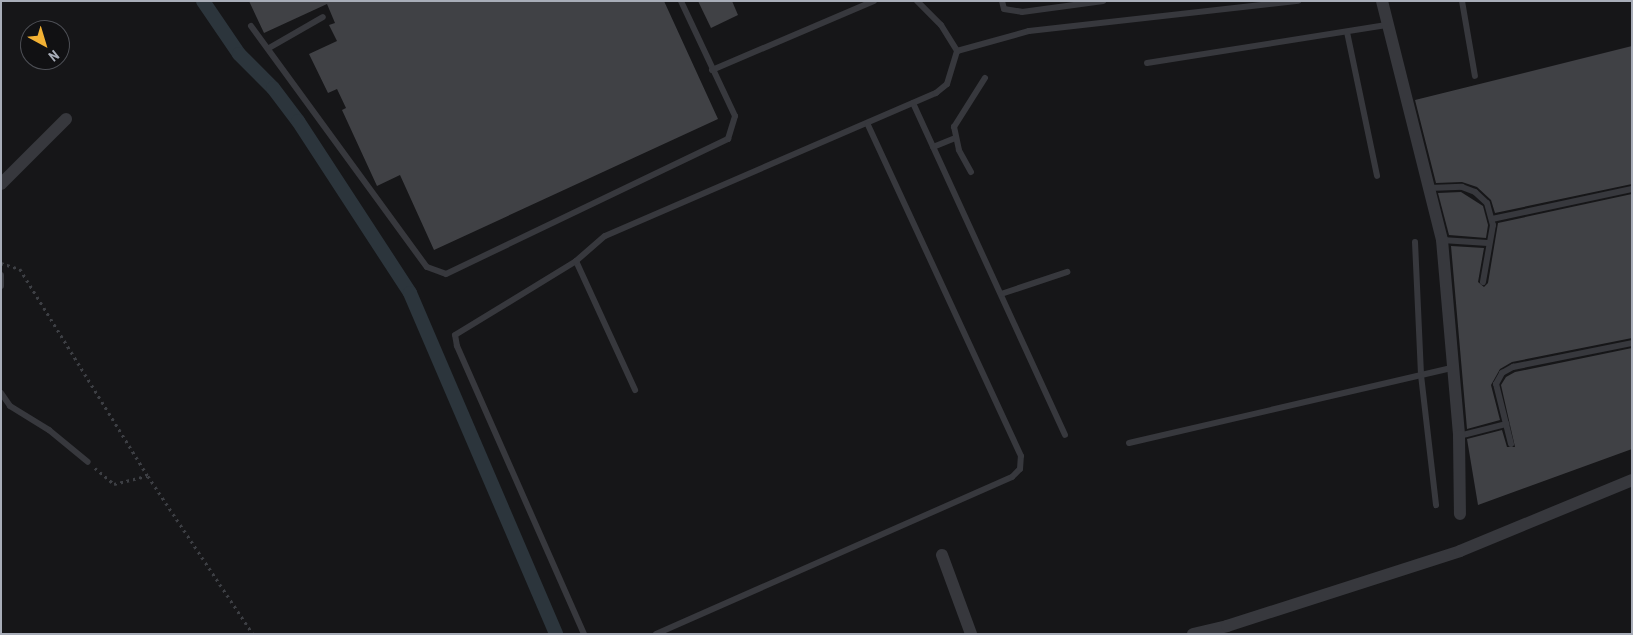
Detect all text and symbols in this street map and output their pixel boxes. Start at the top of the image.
north arrow [20,20,70,70]
text: N [45,47,62,65]

